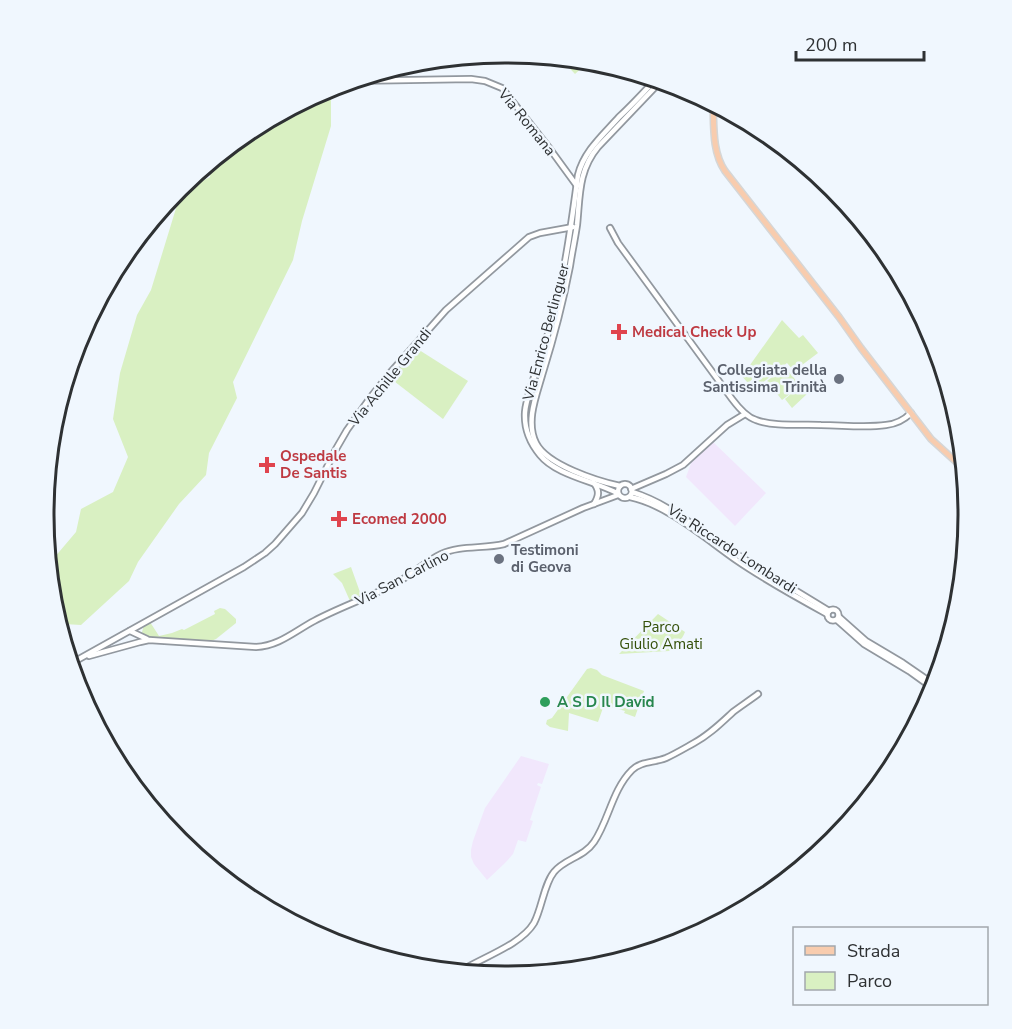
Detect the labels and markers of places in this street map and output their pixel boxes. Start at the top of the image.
place label: Medical Check Up [632,322,756,342]
marker: Medical Check Up [610,323,628,341]
place label: Collegiata della Santissima Trinità [703,360,827,397]
marker: Collegiata della Santissima Trinità [832,372,846,386]
place label: Ospedale De Santis [280,446,347,483]
marker: Ospedale De Santis [258,456,276,474]
place label: Ecomed 2000 [352,509,447,529]
marker: Ecomed 2000 [330,510,348,528]
place label: Testimoni di Geova [511,540,579,577]
marker: Testimoni di Geova [492,552,506,566]
place label: A S D Il David [557,692,655,712]
marker: A S D Il David [538,695,552,709]

